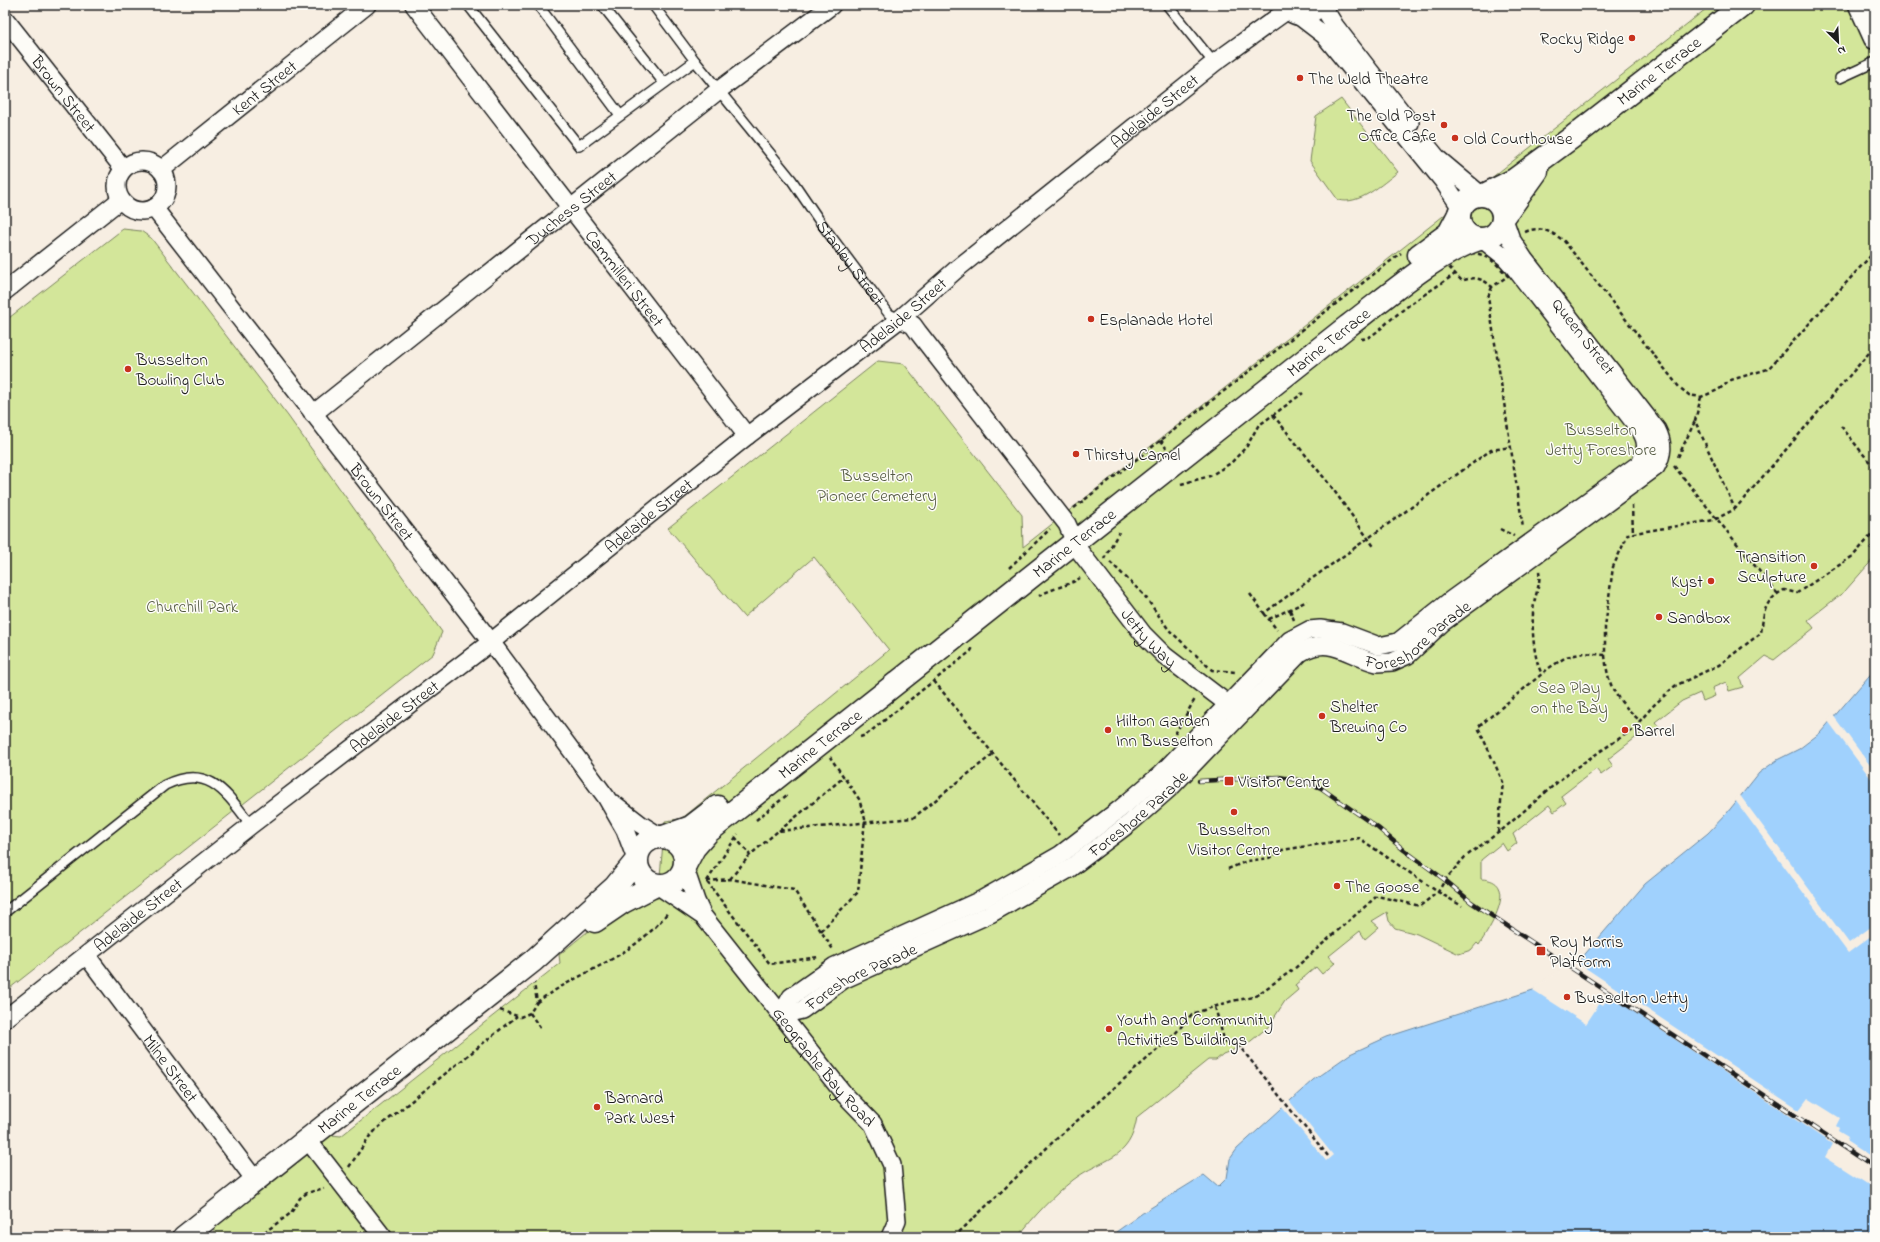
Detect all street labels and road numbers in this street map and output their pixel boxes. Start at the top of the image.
street label: Marine Terrace [1612,31,1707,112]
street label: Brown Street [24,50,101,139]
street label: Kent Street [227,55,303,123]
street label: Adelaide Street [1106,69,1205,155]
street label: Duchess Street [520,165,623,254]
street label: Stanley Street [809,216,890,312]
street label: Cammilleri Street [578,225,670,333]
street label: Adelaide Street [855,272,953,360]
street label: Queen Street [1545,293,1621,381]
street label: Marine Terrace [1282,302,1377,384]
street label: Brown Street [342,458,419,547]
street label: Adelaide Street [600,473,699,560]
street label: Marine Terrace [1028,503,1122,585]
street label: Foreshore Parade [1360,595,1477,677]
street label: Jetty Way [1114,604,1181,675]
street label: Adelaide Street [345,675,445,760]
street label: Marine Terrace [774,704,868,786]
street label: Foreshore Parade [1083,765,1195,865]
street label: Adelaide Street [89,872,189,959]
street label: Foreshore Parade [800,937,922,1018]
street label: Geographe Bay Road [766,1002,881,1134]
street label: Milne Street [136,1030,204,1108]
street label: Marine Terrace [313,1059,407,1141]

